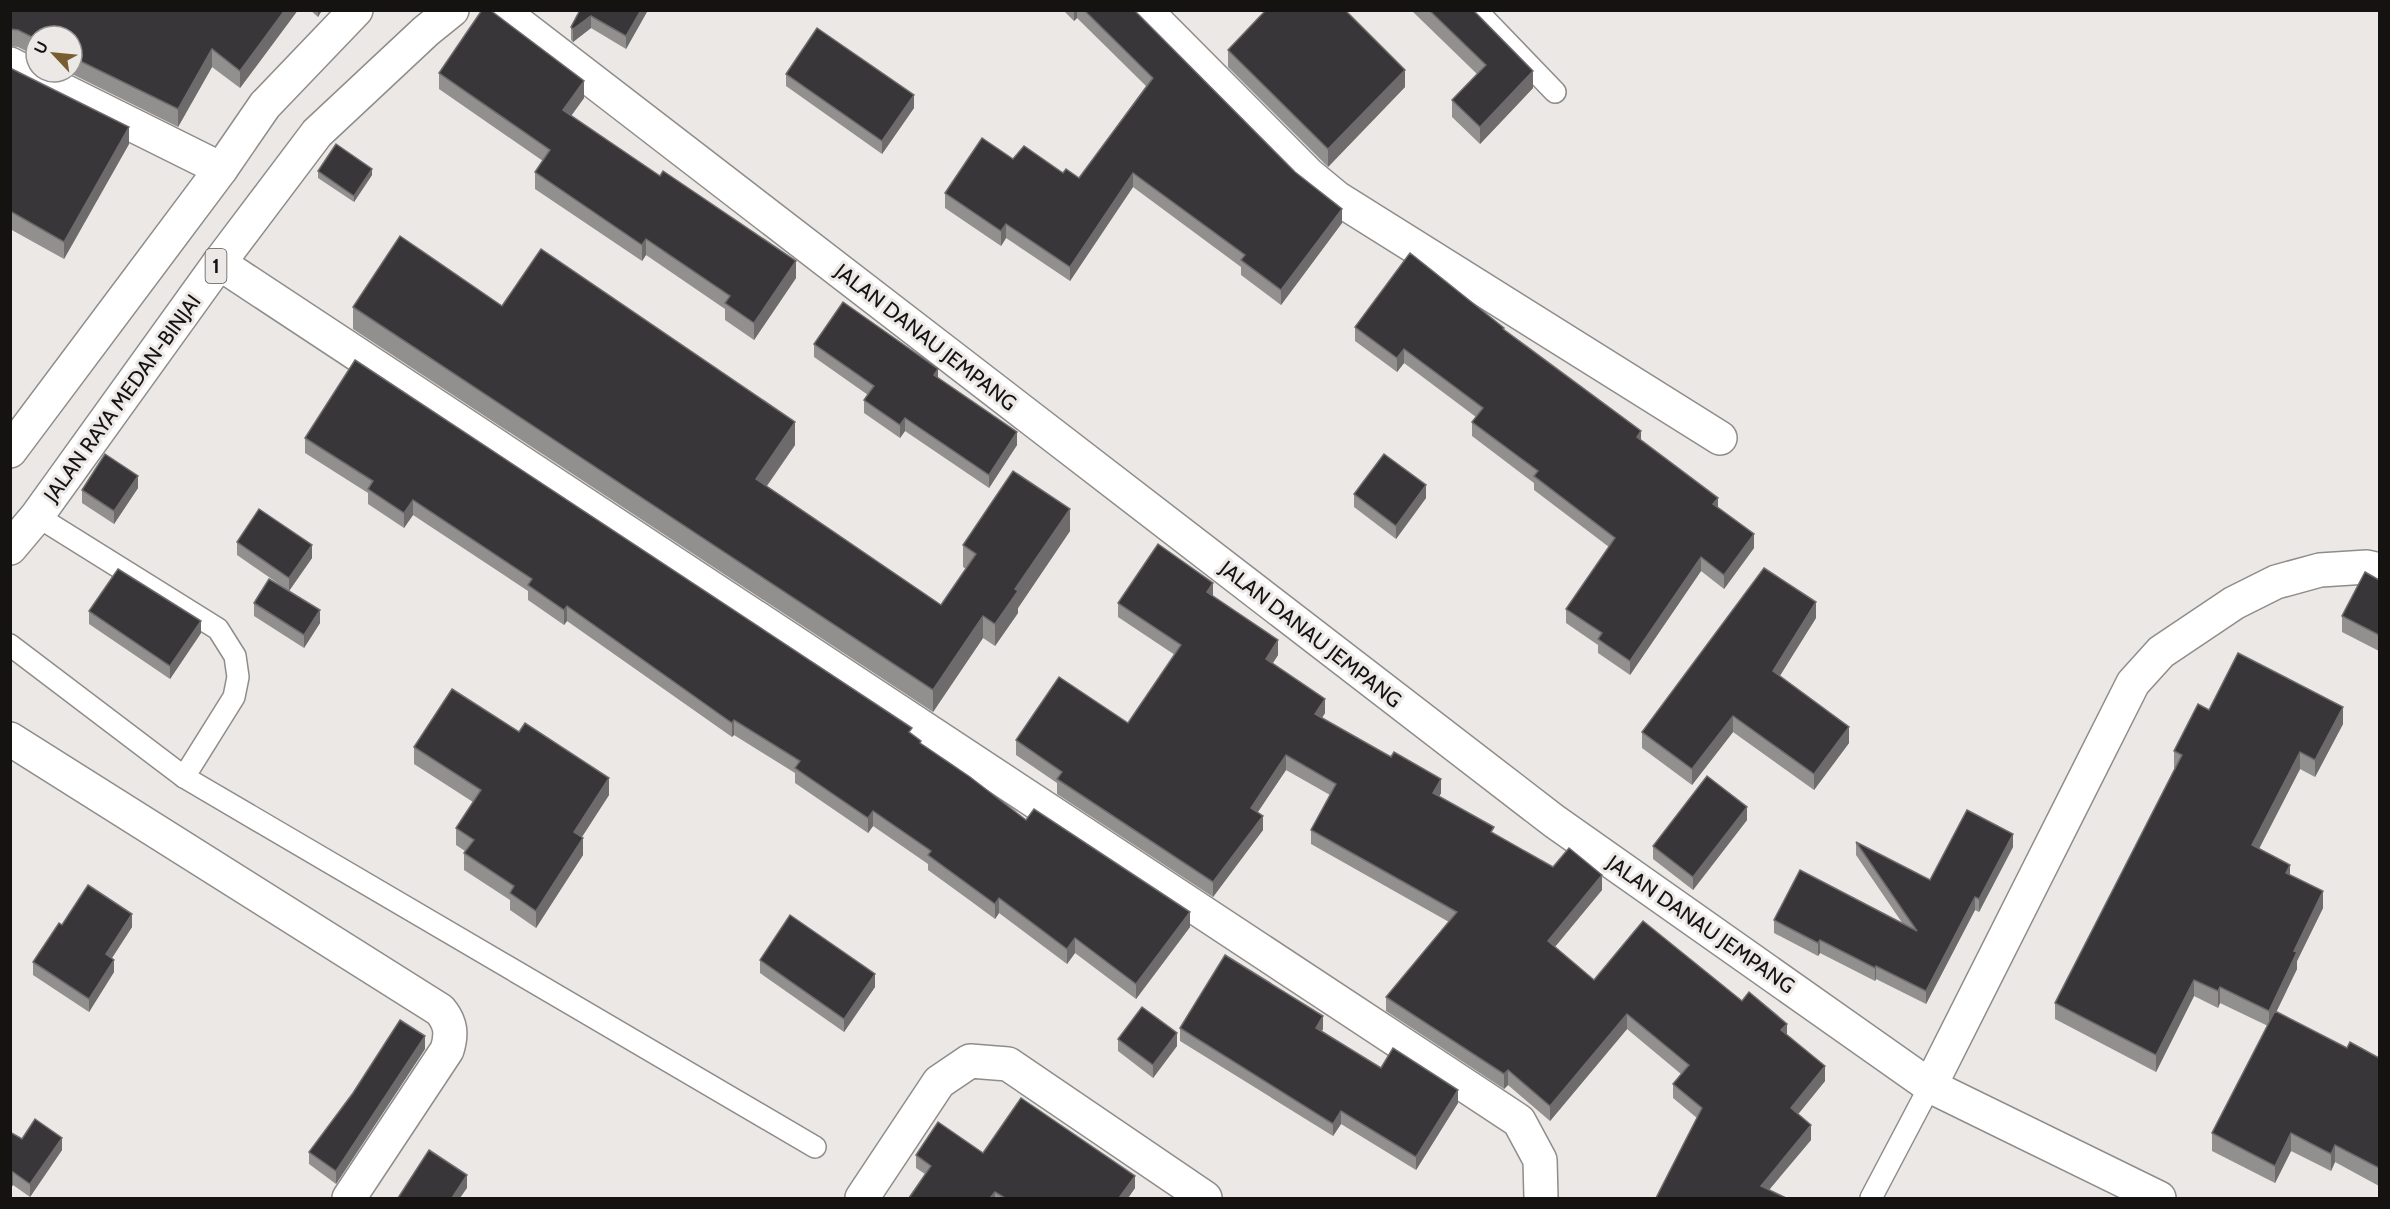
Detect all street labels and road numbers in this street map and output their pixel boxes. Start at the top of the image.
road number: 1 [206,249,226,283]
street label: JALAN DANAU JEMPANG [829,258,1022,416]
street label: JALAN RAYA MEDAN-BINJAI [38,289,206,507]
street label: JALAN DANAU JEMPANG [1214,555,1407,713]
street label: JALAN DANAU JEMPANG [1601,849,1800,998]

